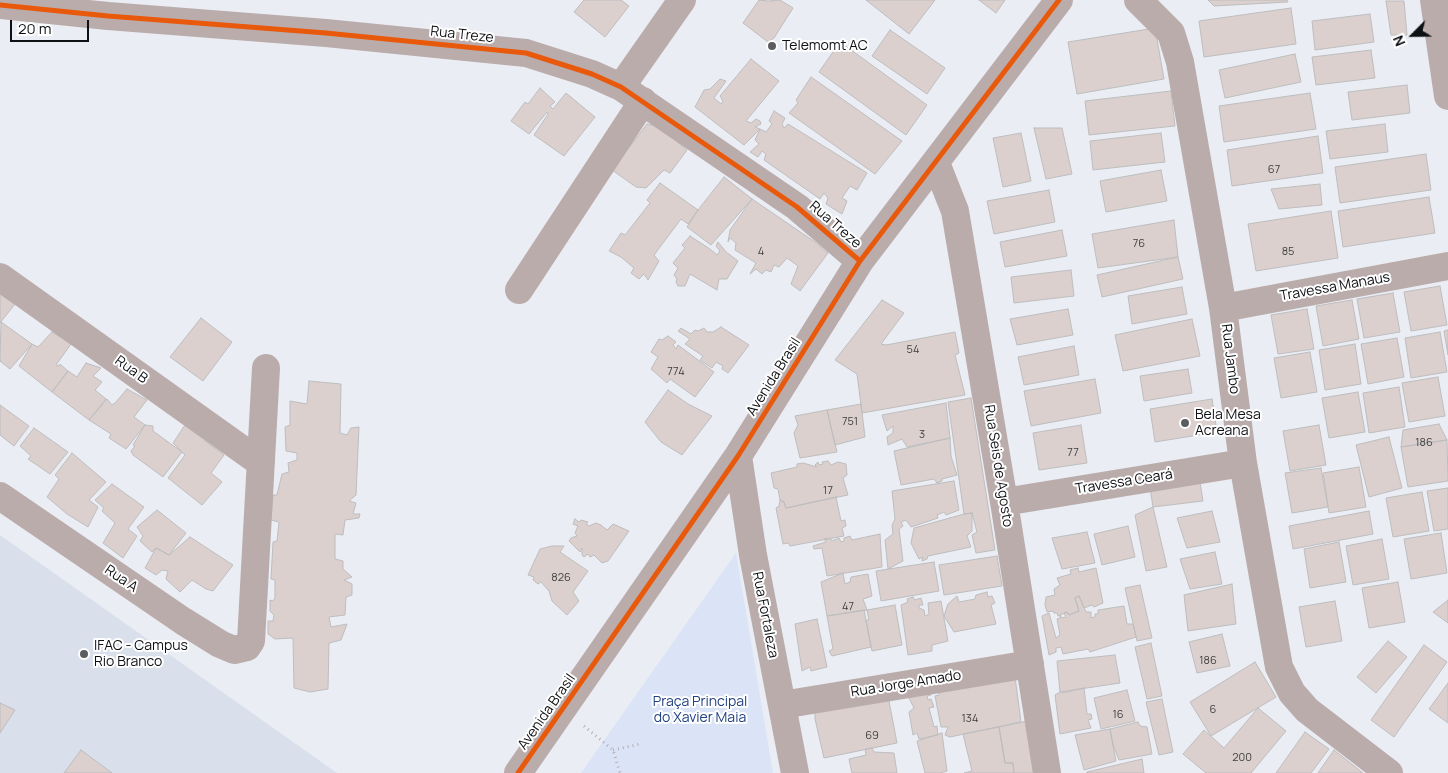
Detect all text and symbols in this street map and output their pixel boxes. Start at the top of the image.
scale bar [12,10,91,42]
north arrow [1388,10,1438,60]
text: 20 m [18,18,51,39]
street label: Rua Treze [430,23,494,47]
text: N [1388,33,1409,49]
place label: Telemomt AC [782,38,868,54]
marker: Telemomt AC [766,40,778,52]
house number: 67 [1268,163,1280,177]
street label: Rua Treze [806,198,864,252]
house number: 76 [1133,237,1145,251]
house number: 4 [758,245,764,259]
house number: 85 [1282,245,1294,259]
street label: Travessa Manaus [1279,269,1391,305]
street label: Rua Jambo [1217,323,1243,395]
street label: Avenida Brasil [743,335,805,419]
house number: 54 [907,343,919,357]
street label: Rua B [111,353,151,387]
house number: 774 [667,365,685,379]
street label: Rua Seis de Agosto [980,404,1016,528]
place label: Bela Mesa Acreana [1195,407,1261,440]
house number: 751 [842,415,858,429]
marker: Bela Mesa Acreana [1179,417,1191,429]
house number: 3 [919,428,925,442]
house number: 186 [1415,436,1433,450]
house number: 77 [1067,446,1079,460]
street label: Travessa Ceará [1074,466,1174,498]
house number: 17 [823,484,833,498]
street label: Rua A [101,562,141,596]
street label: Rua Fortaleza [748,570,782,660]
house number: 826 [551,571,571,585]
house number: 47 [842,600,854,614]
place label: IFAC - Campus Rio Branco [94,638,188,670]
marker: IFAC - Campus Rio Branco [78,648,90,660]
house number: 186 [1199,654,1217,668]
street label: Rua Jorge Amado [850,667,962,701]
street label: Avenida Brasil [515,671,579,753]
park label: Praça Principal do Xavier Maia [653,694,747,726]
house number: 6 [1210,703,1216,717]
house number: 16 [1112,708,1124,722]
house number: 134 [962,712,978,726]
house number: 69 [865,729,879,743]
house number: 200 [1232,751,1252,765]

